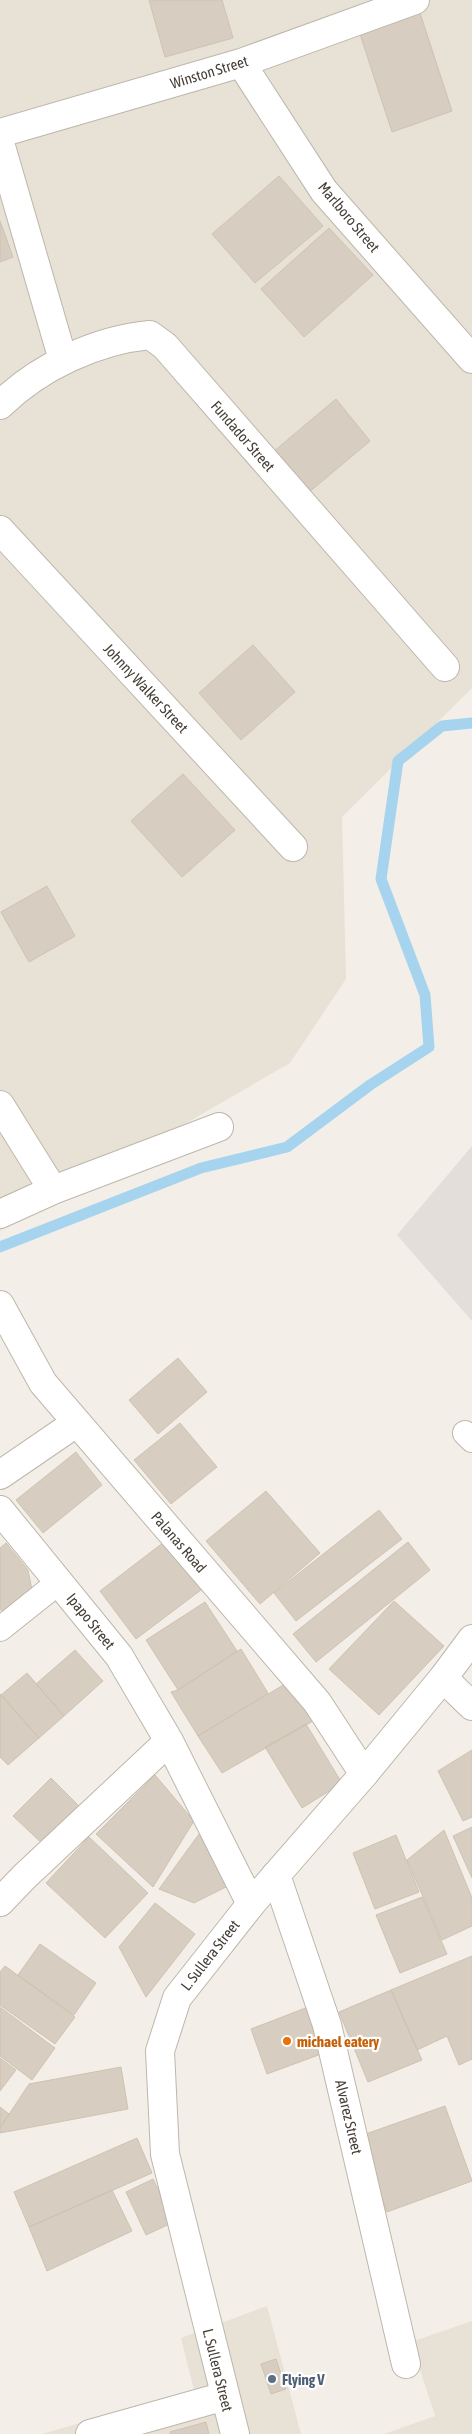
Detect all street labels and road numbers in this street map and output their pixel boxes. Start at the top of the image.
street label: Winston Street [168,52,250,92]
street label: Marlboro Street [315,179,383,255]
street label: Fundador Street [208,397,278,475]
street label: Johnny Walker Street [100,640,192,736]
street label: Palanas Road [148,1508,210,1576]
street label: Ipapo Street [63,1590,119,1652]
street label: L. Sullera Street [177,1916,243,1994]
street label: Alvarez Street [332,2078,366,2156]
street label: L. Sullera Street [199,2327,237,2413]

